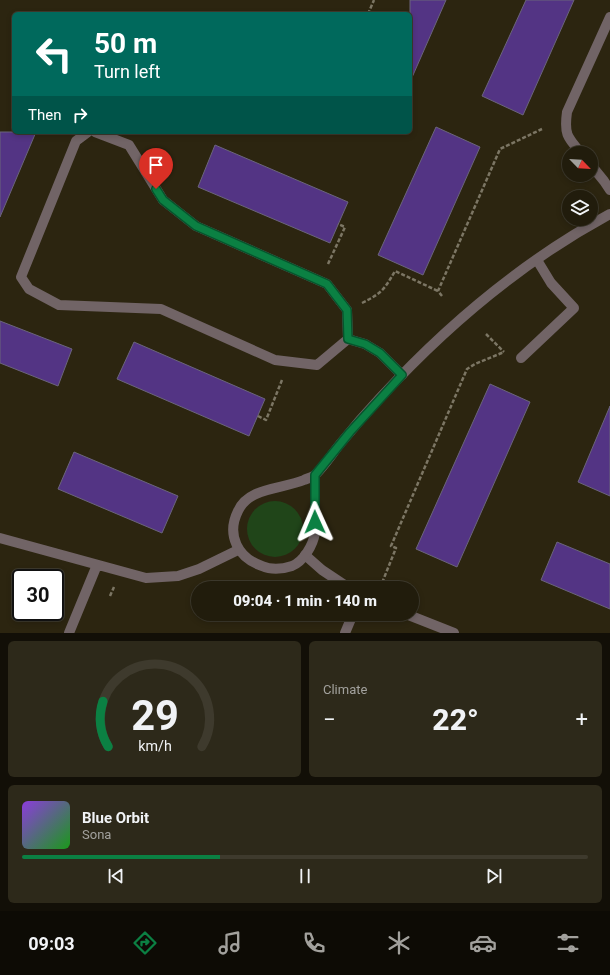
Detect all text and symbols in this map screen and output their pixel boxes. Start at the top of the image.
text: 50 m [94,27,157,60]
icon: left [28,28,80,80]
text: Turn left [94,61,160,82]
icon: right [69,104,91,126]
text: Then [28,106,61,124]
north arrow [562,146,598,182]
map controls [562,146,598,226]
pin [139,148,173,189]
icon: arrive [145,154,167,176]
button: layers [562,190,598,226]
position arrow [294,501,336,543]
speed limit sign: 30 [12,569,64,621]
text: 09:04 · 1 min · 140 m [233,592,377,610]
text: Climate [323,682,367,697]
text: 29 [131,691,178,740]
text: 22° [432,702,479,737]
text: − [323,707,336,732]
text: + [576,707,588,732]
text: km/h [138,738,171,754]
text: Blue Orbit [82,809,149,827]
text: Sona [82,827,111,842]
icon: previous [105,865,127,887]
icon: pause [294,865,316,887]
icon: next [483,865,505,887]
icon: directions [131,929,159,957]
icon: music [216,929,244,957]
icon: phone [300,929,328,957]
icon: climate [385,929,413,957]
icon: car [469,929,497,957]
icon: filters [554,929,582,957]
text: 09:03 [28,933,75,954]

